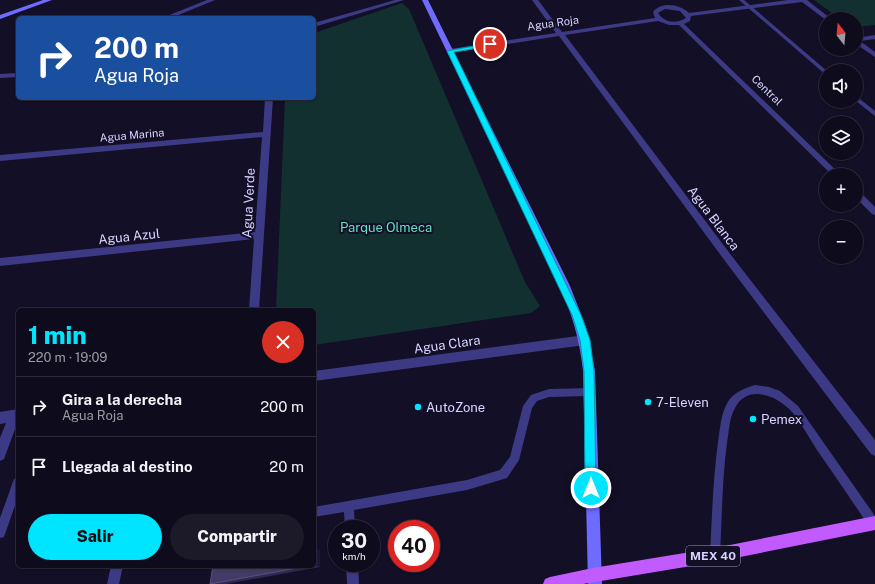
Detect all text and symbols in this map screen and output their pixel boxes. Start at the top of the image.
north arrow [819,12,863,56]
map controls [819,12,863,264]
street label: Agua Roja [526,13,580,33]
pin [473,27,507,61]
text: 200 m [94,31,179,64]
icon: right [28,32,80,84]
icon: arrive [479,33,501,55]
button: sound [819,64,863,108]
text: Agua Roja [94,65,179,86]
street label: Central [749,73,785,107]
button: layers [819,116,863,160]
street label: Agua Marina [99,126,165,144]
street label: Agua Verde [239,168,258,238]
button: + [819,168,863,212]
street label: Agua Blanca [685,183,743,253]
park label: Parque Olmeca [340,220,432,235]
button: − [819,220,863,264]
street label: Agua Azul [97,226,161,247]
text: 1 min [28,321,87,349]
button: close [262,321,304,363]
street label: Agua Clara [413,332,481,357]
text: 220 m · 19:09 [28,350,107,365]
text: Gira a la derecha [62,391,182,408]
place label: 7-Eleven [656,395,709,410]
icon: right [28,396,50,418]
marker: 7-Eleven [643,397,653,407]
text: 200 m [260,398,304,415]
place label: AutoZone [426,400,485,415]
marker: AutoZone [413,402,423,412]
text: Agua Roja [62,408,123,423]
place label: Pemex [761,412,802,427]
marker: Pemex [748,414,758,424]
icon: arrive [28,456,50,478]
text: Llegada al destino [62,458,193,475]
text: 20 m [269,458,304,475]
position arrow [570,467,612,509]
button: Salir [28,514,162,560]
button: Compartir [170,514,304,560]
speed limit sign: 40 [388,520,440,572]
text: 30 [341,529,367,553]
road number: MEX 40 [686,546,740,566]
text: km/h [342,550,366,562]

